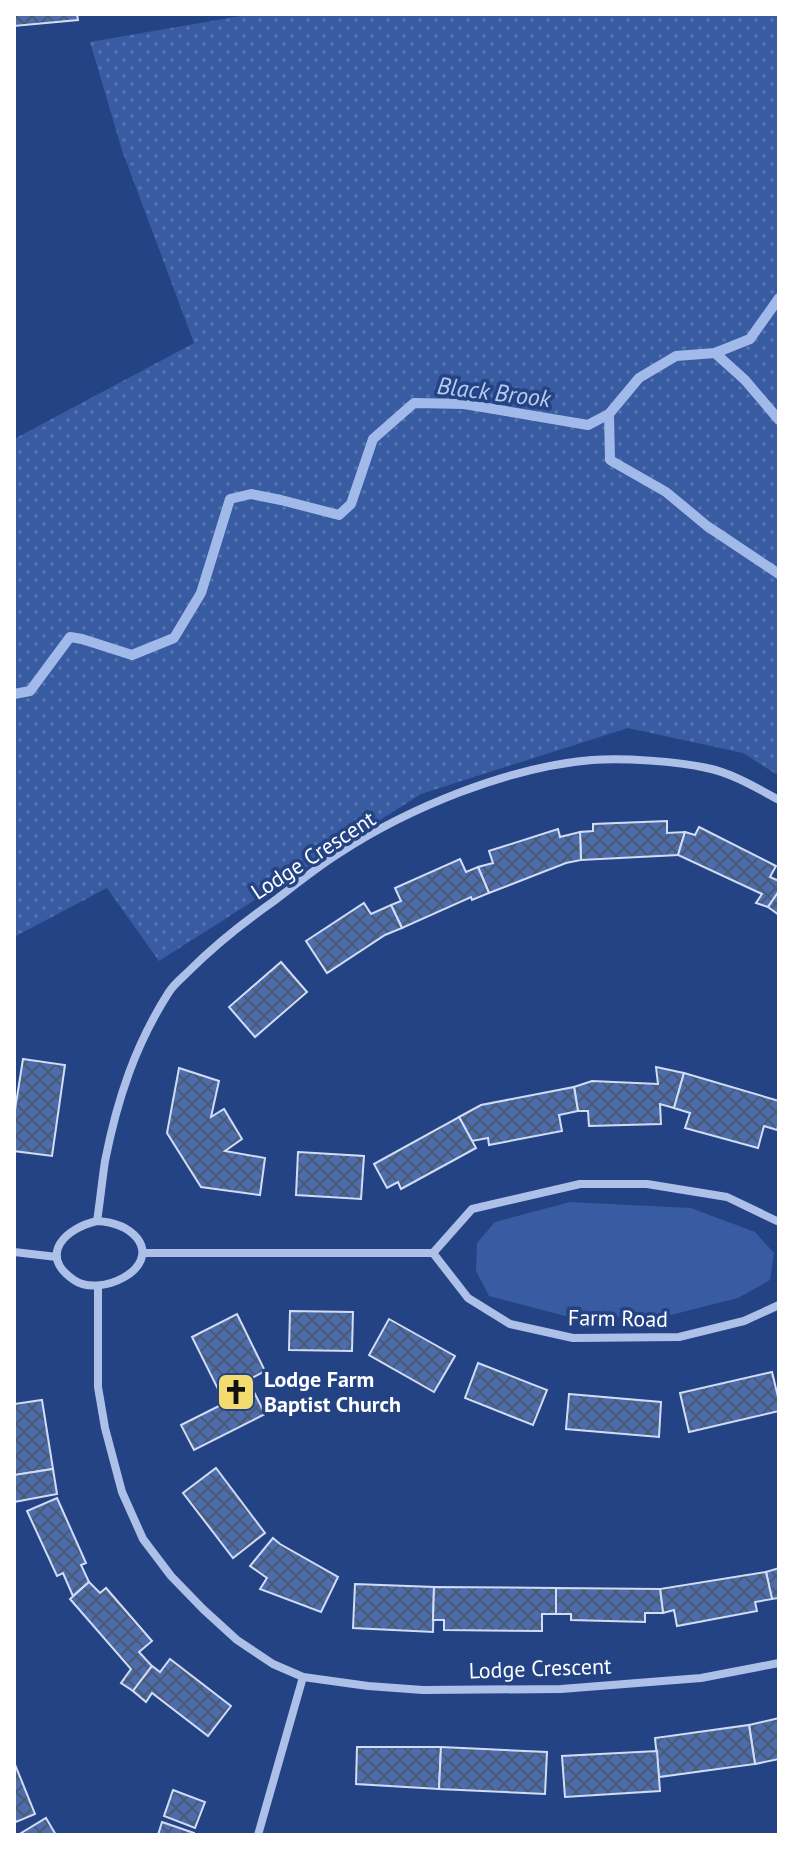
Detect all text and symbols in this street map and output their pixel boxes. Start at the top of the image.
water label: Black Brook [436,370,554,414]
street label: Lodge Crescent [246,804,381,906]
street label: Farm Road [568,1303,668,1333]
place label: Lodge Farm Baptist Church [264,1365,401,1418]
church icon: Lodge Farm Baptist Church [215,1371,257,1413]
street label: Lodge Crescent [468,1651,612,1684]

